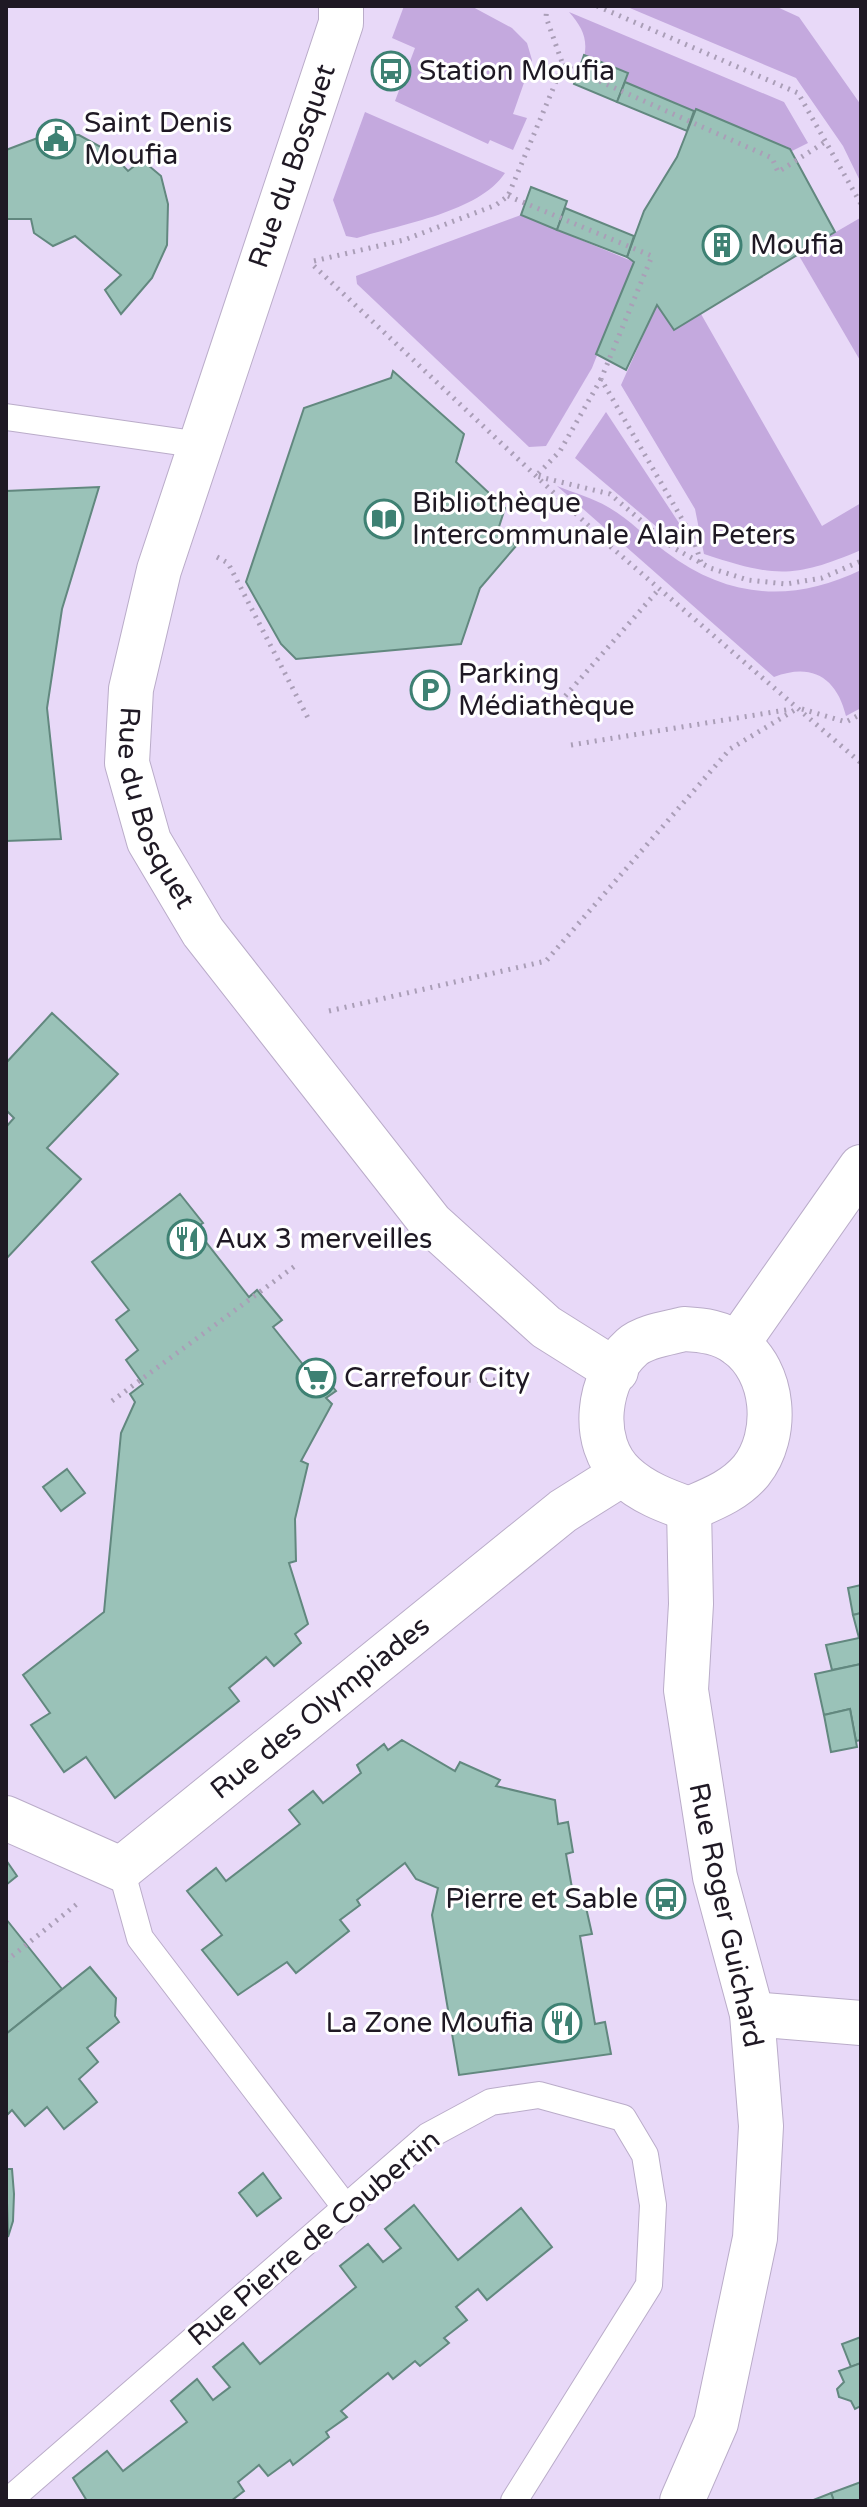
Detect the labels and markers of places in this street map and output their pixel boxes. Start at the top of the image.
bus stop icon: Station Moufia [370,50,412,92]
place label: Station Moufia [419,54,615,88]
place label: Saint Denis Moufia [84,106,232,172]
public building icon: Saint Denis Moufia [35,118,77,160]
building icon: Moufia [701,224,743,266]
place label: Moufia [750,228,844,262]
place label: Bibliothèque Intercommunale Alain Peters [412,486,796,552]
library icon: Bibliothèque Intercommunale Alain Peters [363,498,405,540]
place label: Parking Médiathèque [458,657,635,723]
parking icon: Parking Médiathèque [409,669,451,711]
restaurant icon: Aux 3 merveilles [166,1218,208,1260]
place label: Aux 3 merveilles [215,1222,432,1256]
supermarket icon: Carrefour City [295,1357,337,1399]
place label: Carrefour City [344,1361,530,1395]
bus stop icon: Pierre et Sable [645,1878,687,1920]
place label: Pierre et Sable [445,1882,638,1916]
restaurant icon: La Zone Moufia [541,2002,583,2044]
place label: La Zone Moufia [325,2006,534,2040]

